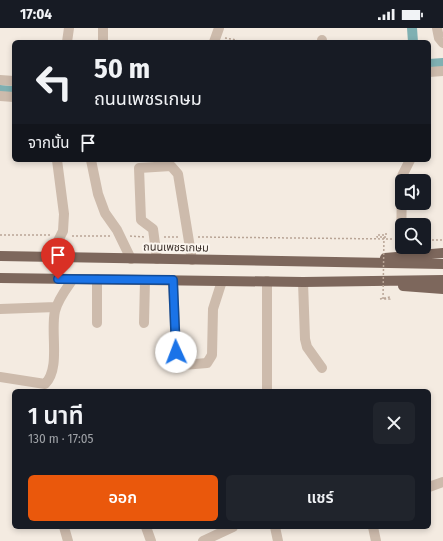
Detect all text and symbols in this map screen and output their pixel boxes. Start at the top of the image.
text: 17:04 [20,5,52,23]
text: 50 m [94,52,150,85]
icon: left [28,56,80,108]
text: ถนนเพชรเกษม [94,88,202,110]
icon: arrive [77,132,99,154]
text: จากนั้น [28,134,69,152]
map controls [395,174,431,254]
button: sound [395,174,431,210]
button: search [395,218,431,254]
pin [41,238,75,279]
street label: ถนนเพชรเกษม [143,240,209,255]
icon: arrive [47,244,69,266]
position arrow [155,331,197,373]
text: 1 นาที [28,402,84,430]
button: close [373,402,415,444]
text: 130 m · 17:05 [28,431,93,446]
button: ออก [28,475,218,521]
button: แชร์ [226,475,415,521]

